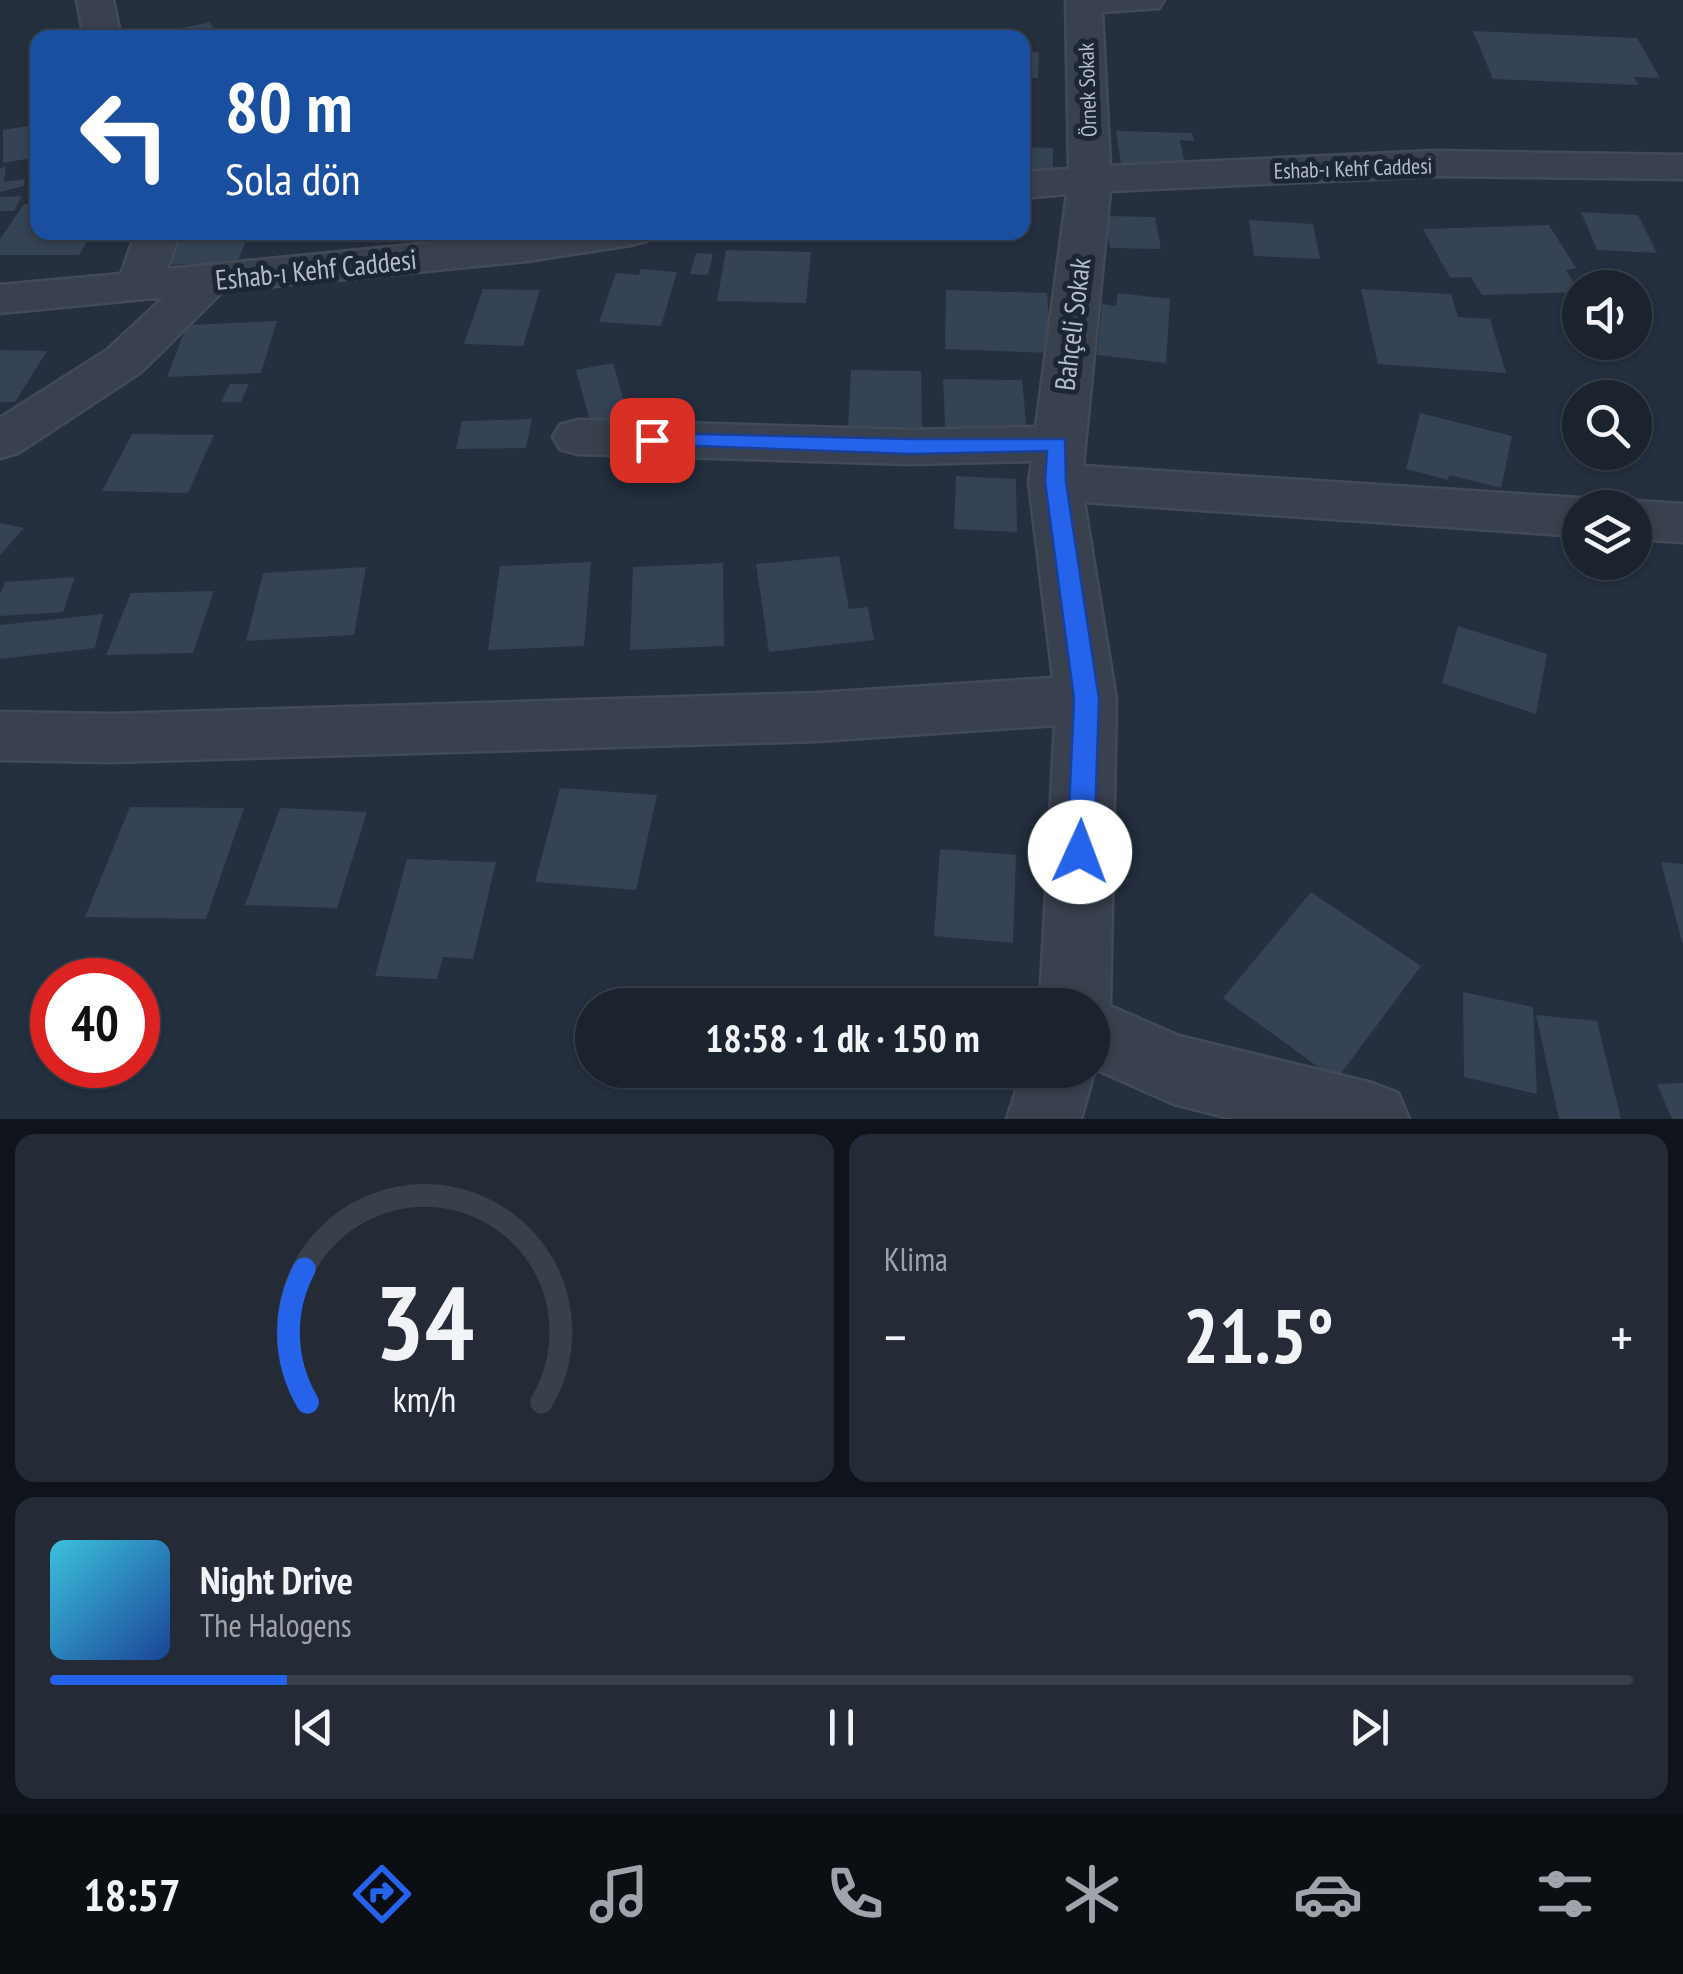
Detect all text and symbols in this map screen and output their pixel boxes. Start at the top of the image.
street label: Örnek Sokak [1071,42,1103,138]
text: 80 m [225,61,353,151]
icon: left [60,70,190,200]
text: Sola dön [225,149,360,207]
street label: Eshab-ı Kehf Caddesi [1273,151,1433,185]
street label: Eshab-ı Kehf Caddesi [214,240,418,298]
street label: Bahçeli Sokak [1046,255,1099,392]
map controls [1562,270,1652,580]
button: sound [1562,270,1652,360]
button: search [1562,380,1652,470]
pin [610,398,695,483]
icon: arrive [625,413,680,468]
button: layers [1562,490,1652,580]
position arrow [1028,800,1132,904]
speed limit sign: 40 [30,958,160,1088]
text: 18:58 · 1 dk · 150 m [705,1013,980,1062]
text: Klima [884,1238,948,1280]
text: 34 [375,1254,474,1389]
text: 21.5° [1183,1287,1334,1384]
text: − [884,1301,907,1372]
text: + [1610,1301,1633,1372]
text: km/h [393,1376,456,1422]
text: Night Drive [200,1555,353,1604]
text: The Halogens [200,1604,352,1646]
icon: previous [286,1700,341,1755]
icon: pause [814,1700,869,1755]
icon: next [1342,1700,1397,1755]
icon: directions [347,1859,417,1929]
icon: music [584,1859,654,1929]
icon: phone [820,1859,890,1929]
icon: climate [1057,1859,1127,1929]
icon: car [1293,1859,1363,1929]
icon: filters [1530,1859,1600,1929]
text: 18:57 [83,1865,181,1923]

